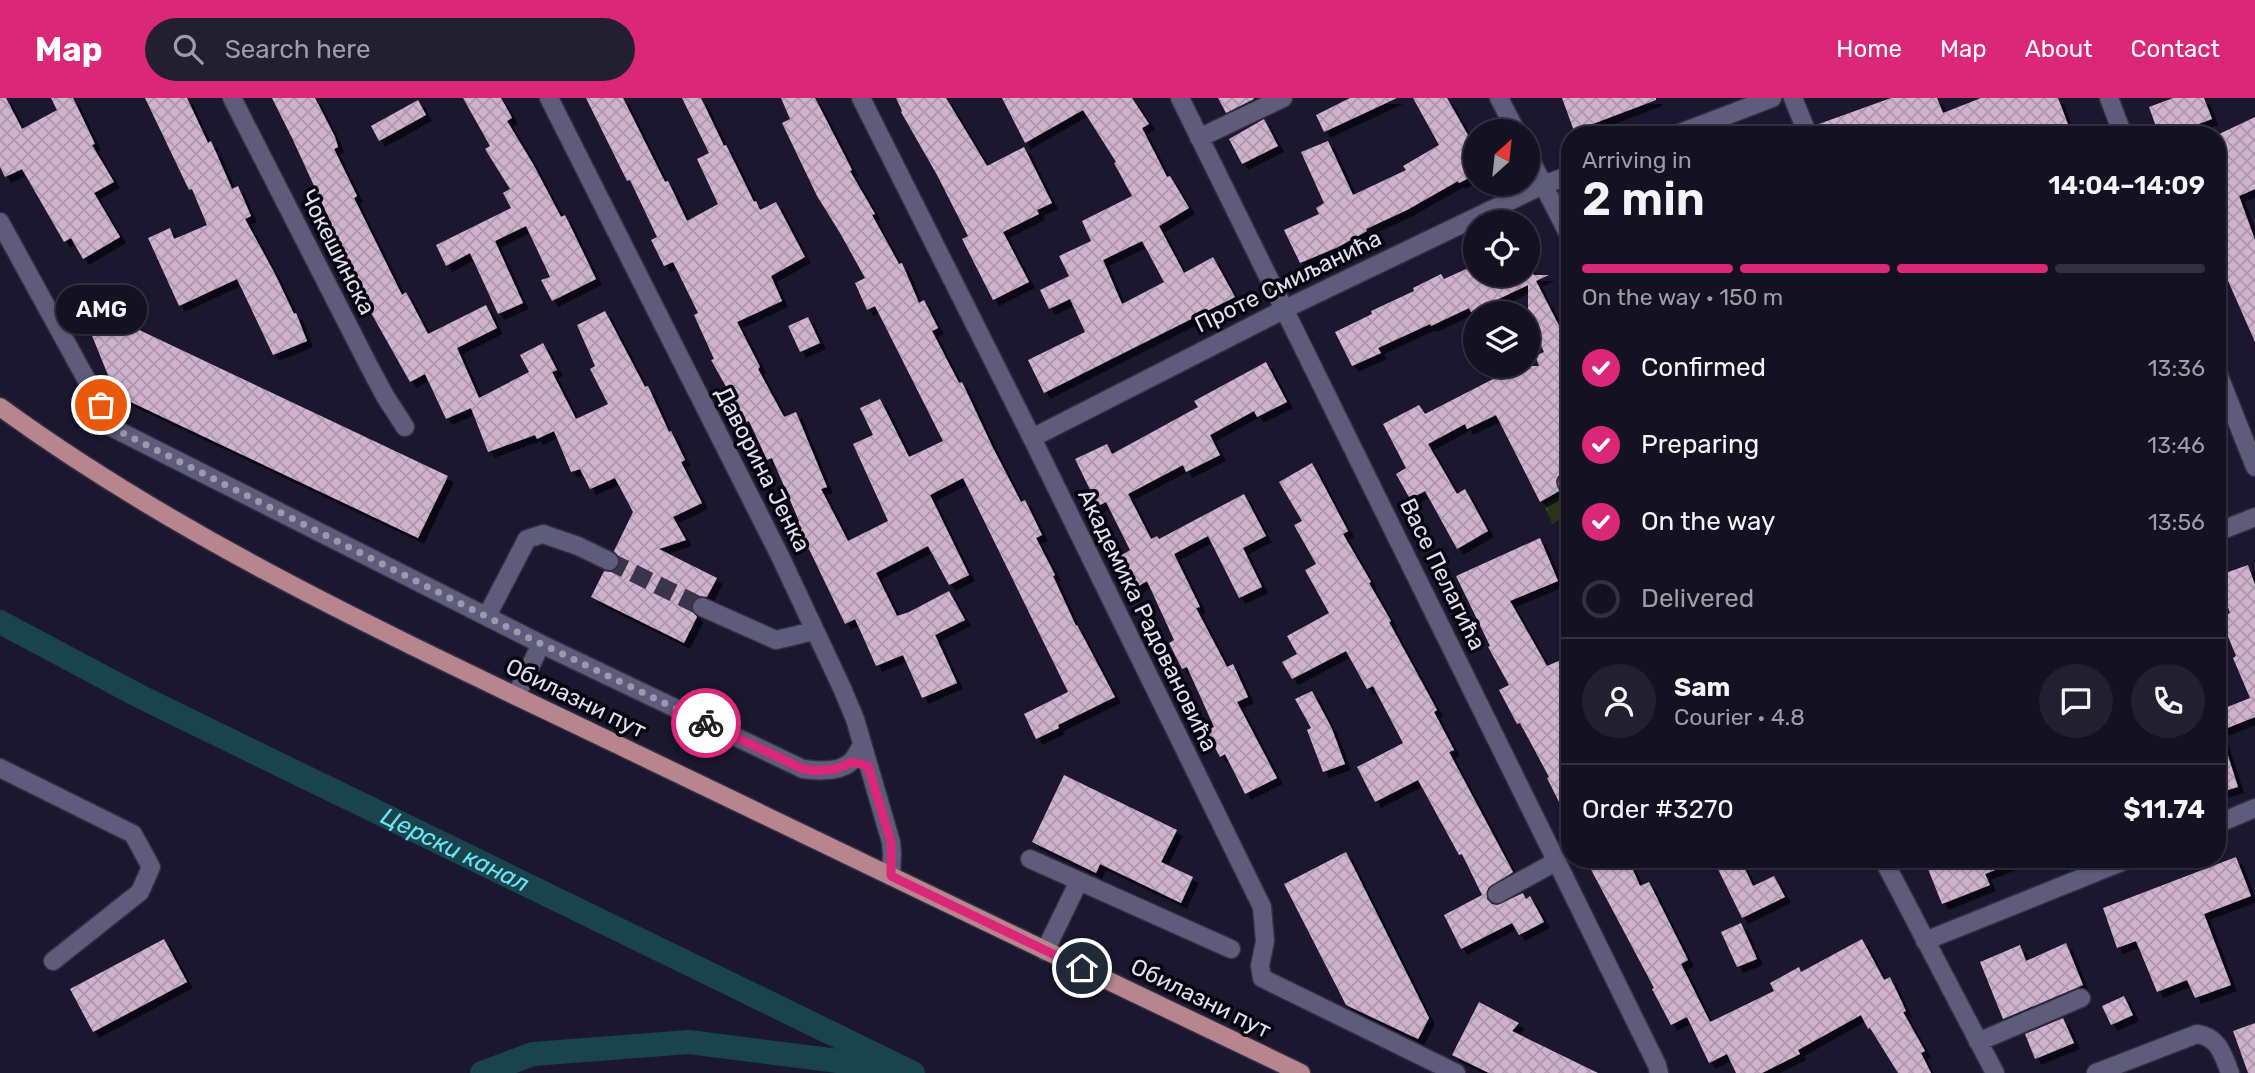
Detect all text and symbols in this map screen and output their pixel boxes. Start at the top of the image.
search box [145,18,635,81]
text: Map [35,30,103,69]
icon: search [169,30,207,68]
text: Search here [225,34,370,65]
text: Home [1836,35,1902,63]
text: Map [1940,35,1987,63]
text: About [2025,35,2093,63]
text: Contact [2131,35,2220,63]
north arrow [1463,119,1540,196]
map controls [1463,119,1540,378]
text: Arriving in [1582,146,1692,174]
text: 14:04–14:09 [2048,170,2205,201]
text: 2 min [1582,172,1705,227]
street label: Чокешинска [294,185,382,319]
button: locate [1463,210,1540,287]
street label: Проте Смиљанића [1190,224,1386,338]
text: On the way · 150 m [1582,283,1783,311]
callout: AMG [56,286,146,335]
text: AMG [76,295,127,323]
button: layers [1463,301,1540,378]
icon: check [1582,349,1620,387]
text: Confirmed [1641,352,1766,383]
text: 13:36 [2148,354,2205,382]
pin [71,375,131,435]
street label: Даворина Јенка [709,382,817,556]
icon: bag [82,386,120,424]
icon: check [1582,426,1620,464]
text: Preparing [1641,429,1759,460]
text: 13:46 [2147,431,2205,459]
street label: Академика Радовановића [1072,484,1224,756]
street label: Васе Пелагића [1394,494,1492,654]
icon: check [1582,503,1620,541]
text: On the way [1641,506,1775,537]
text: 13:56 [2148,508,2205,536]
text: Delivered [1641,583,1754,614]
street label: Обилазни пут [501,652,651,744]
button: person [1582,664,1656,738]
button: chat [2039,664,2113,738]
button: phone [2131,664,2205,738]
text: Sam [1674,672,1730,703]
courier [671,688,741,758]
text: Courier · 4.8 [1674,703,1805,731]
icon: bike [687,704,725,742]
text: Order #3270 [1582,794,1734,825]
text: $11.74 [2123,794,2205,825]
water label: Церски канал [377,802,534,898]
pin [1052,938,1112,998]
icon: home [1063,949,1101,987]
street label: Обилазни пут [1126,952,1276,1044]

